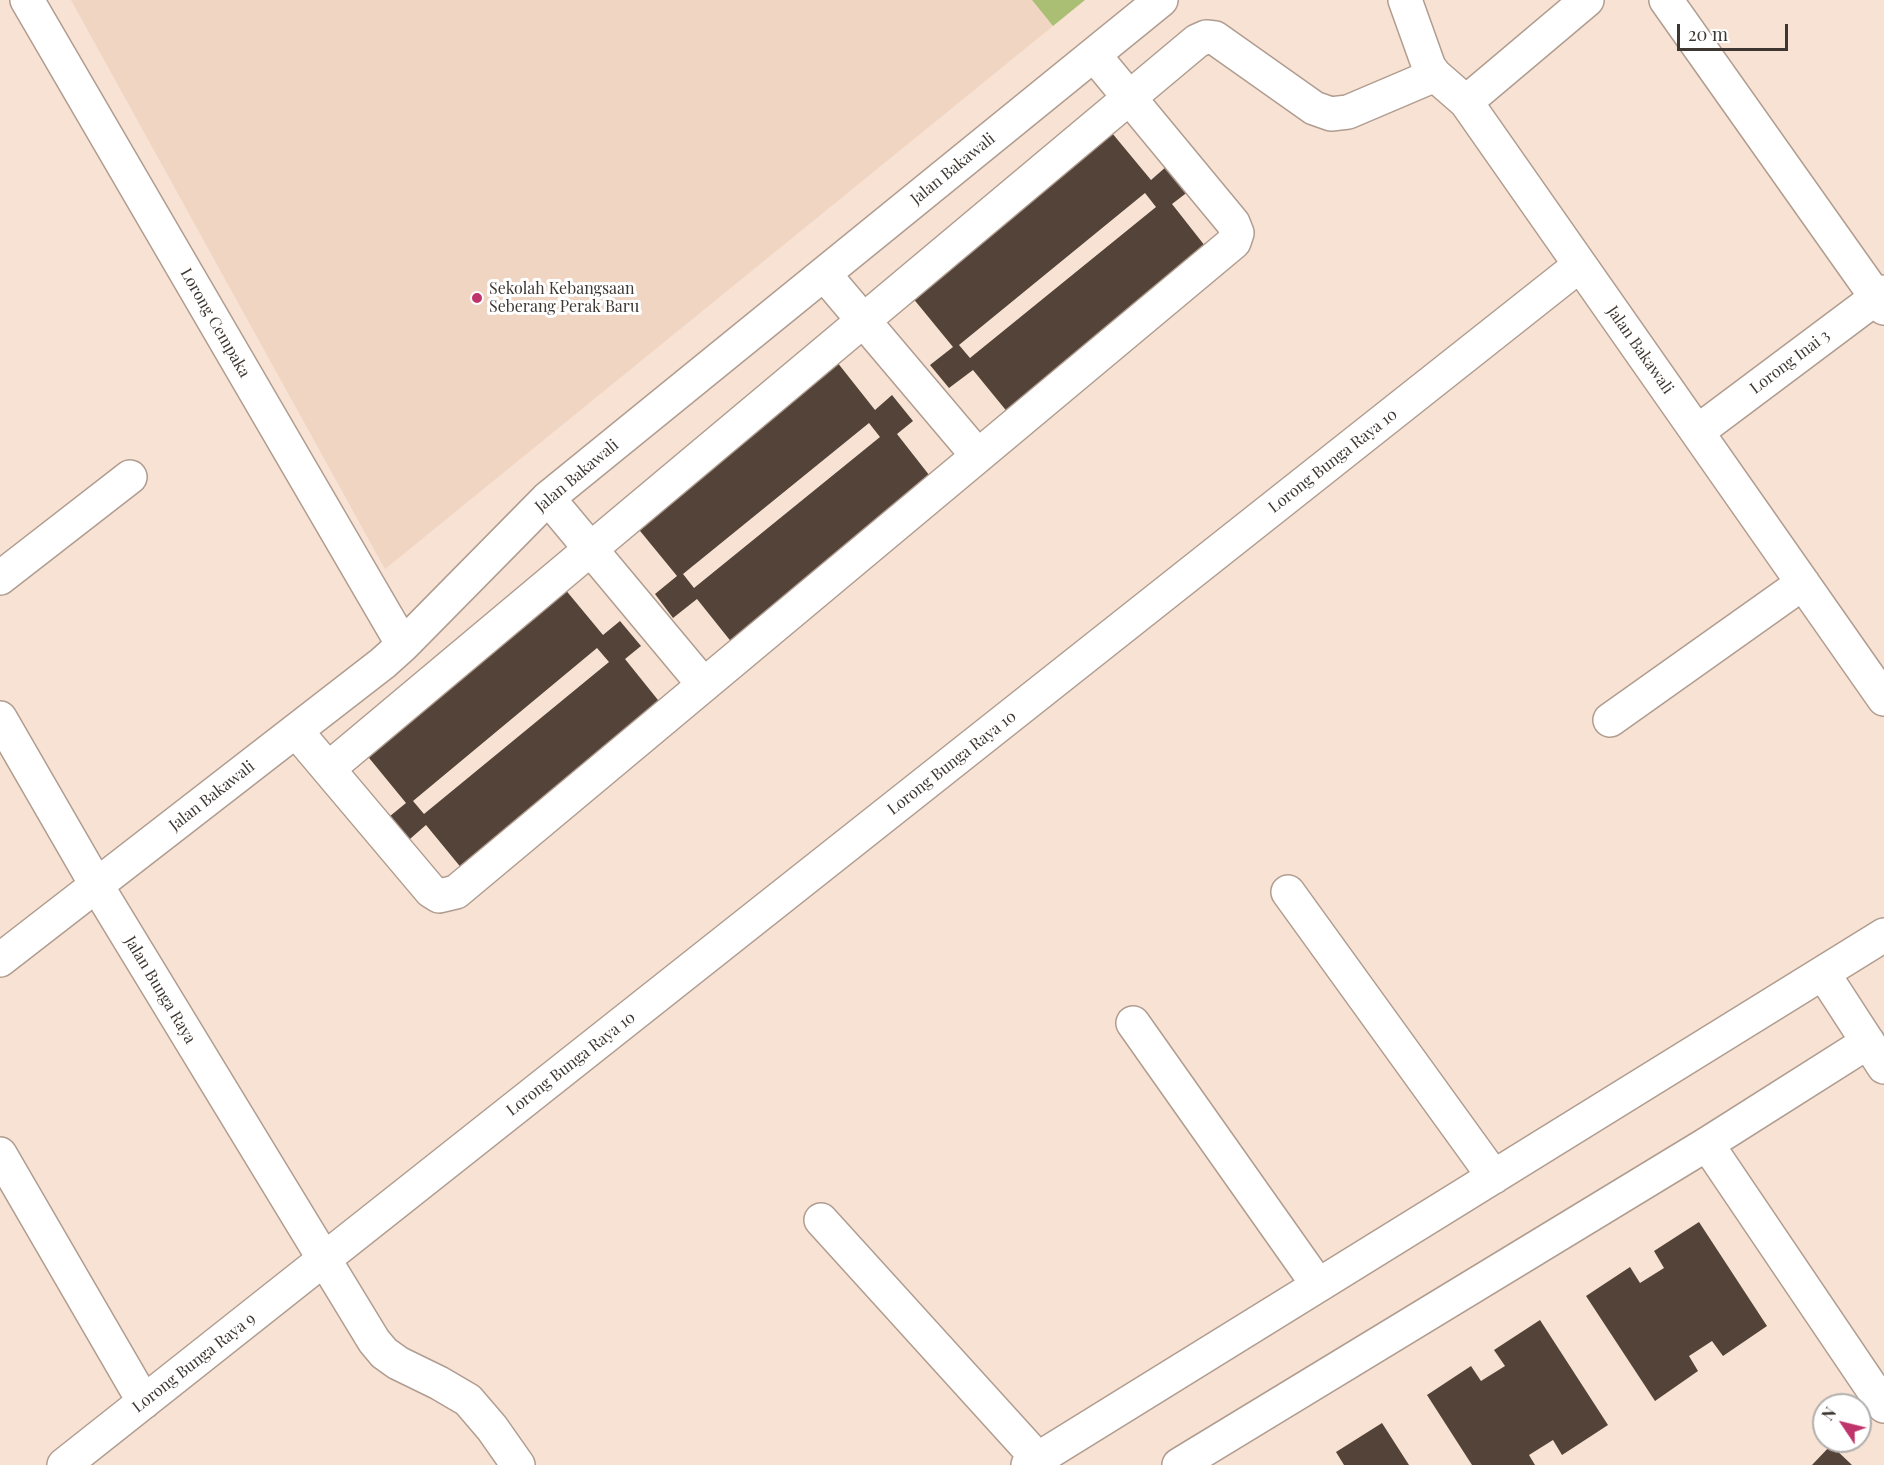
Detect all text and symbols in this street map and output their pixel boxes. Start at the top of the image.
scale bar [1680,12,1791,50]
text: 20 m [1688,22,1728,46]
street label: Jalan Bakawali [907,129,999,209]
street label: Lorong Cempaka [176,265,254,381]
place label: Sekolah Kebangsaan Seberang Perak Baru [489,279,639,317]
marker: Sekolah Kebangsaan Seberang Perak Baru [470,291,484,305]
street label: Jalan Bakawali [1603,302,1677,398]
street label: Lorong Inai 3 [1747,326,1833,398]
street label: Lorong Bunga Raya 10 [1265,405,1401,517]
street label: Jalan Bakawali [531,436,623,516]
street label: Lorong Bunga Raya 10 [884,707,1020,819]
street label: Jalan Bakawali [166,757,258,835]
street label: Jalan Bunga Raya [120,933,200,1047]
street label: Lorong Bunga Raya 10 [503,1008,639,1120]
street label: Lorong Bunga Raya 9 [129,1309,259,1417]
north arrow [1812,1393,1872,1453]
text: N [1817,1403,1840,1424]

